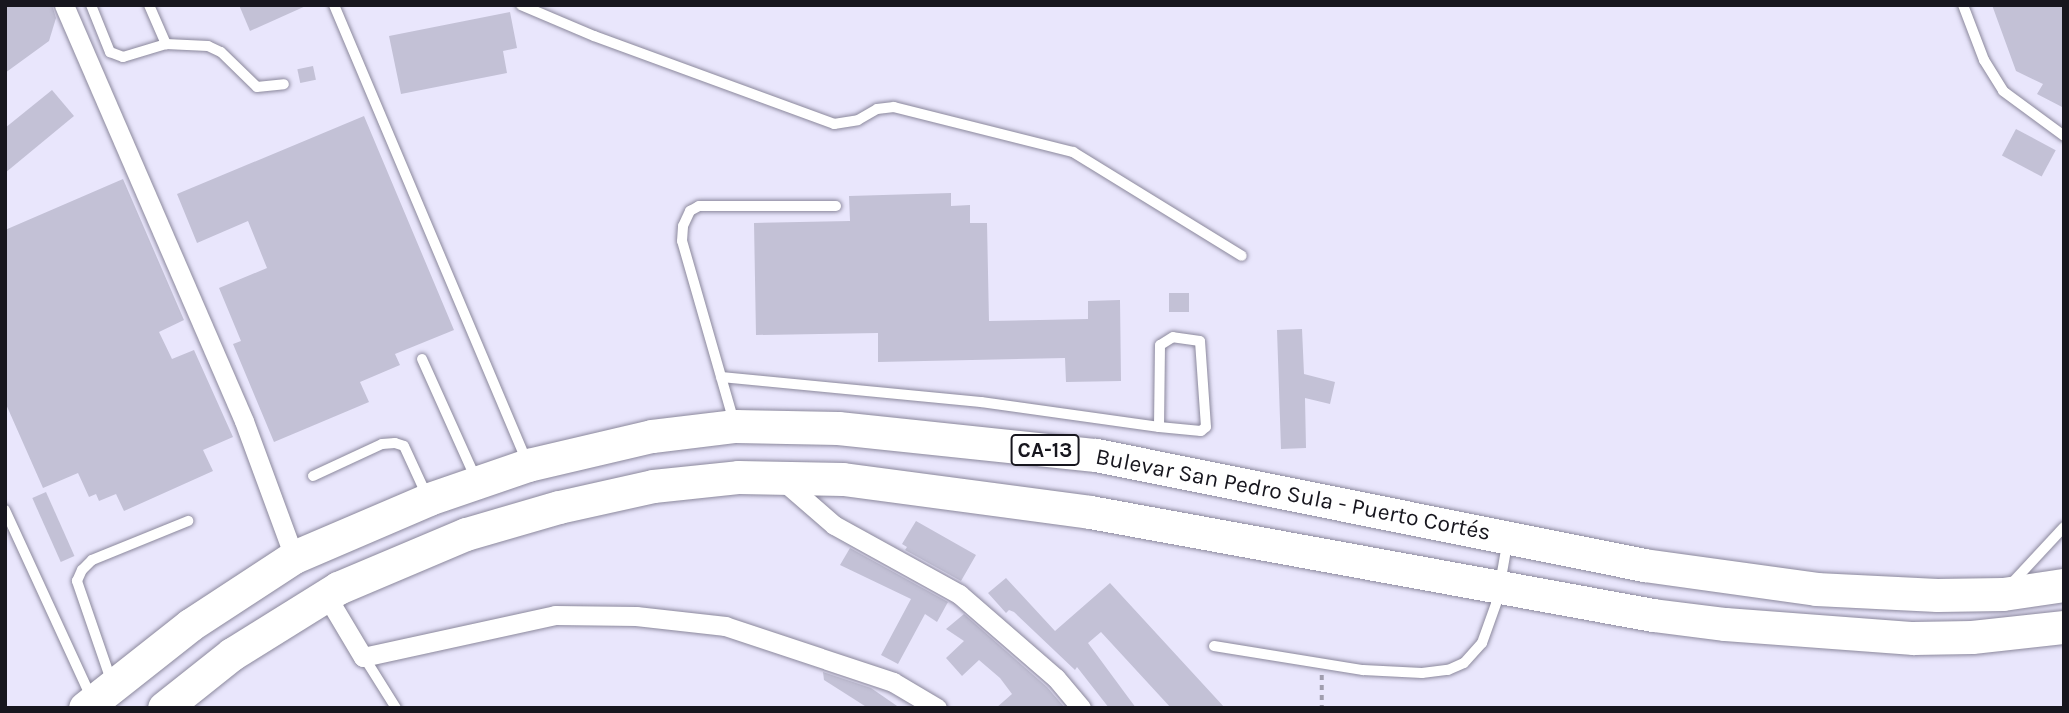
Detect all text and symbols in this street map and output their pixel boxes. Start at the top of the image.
road number: CA-13 [1010,433,1080,468]
street label: Bulevar San Pedro Sula - Puerto Cortés [1093,443,1493,547]

